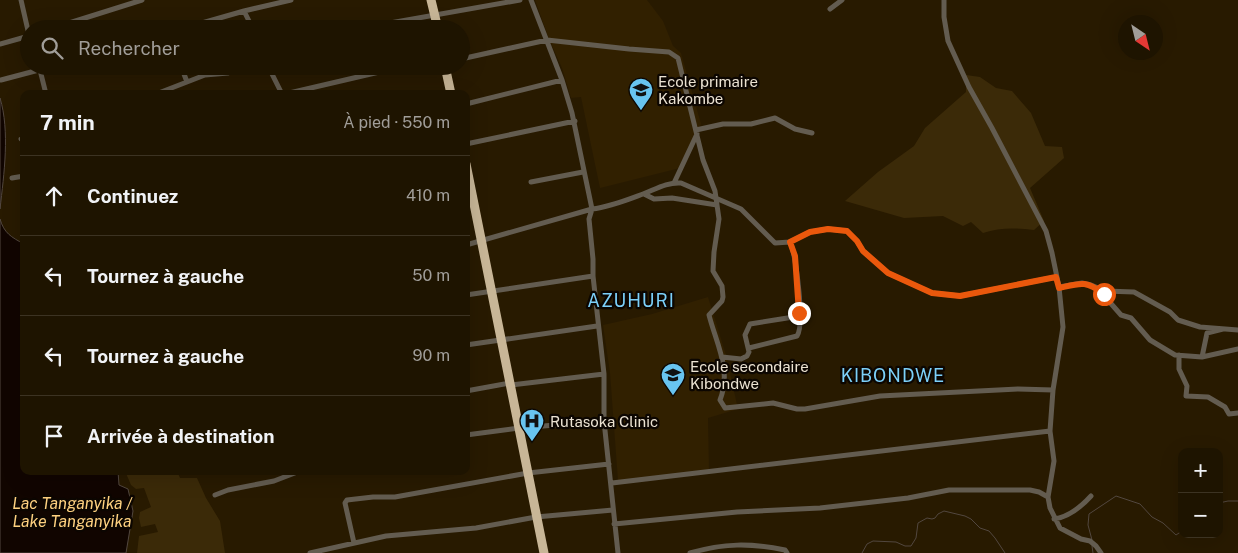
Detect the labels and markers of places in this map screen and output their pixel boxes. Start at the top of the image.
place label: Ecole primaire Kakombe [658,73,758,107]
school or university icon: Ecole primaire Kakombe [628,77,654,111]
place label: Ecole secondaire Kibondwe [690,358,809,392]
school or university icon: Ecole secondaire Kibondwe [660,362,686,396]
hospital icon: Rutasoka Clinic [519,408,545,442]
place label: Rutasoka Clinic [550,413,658,430]

